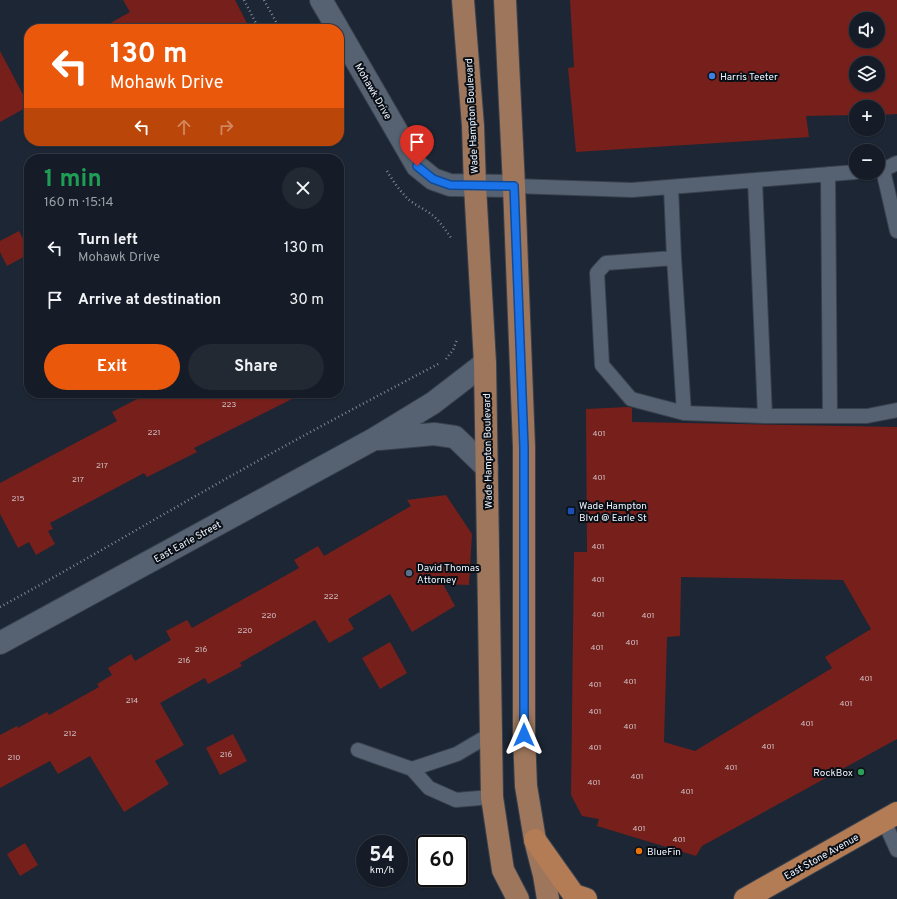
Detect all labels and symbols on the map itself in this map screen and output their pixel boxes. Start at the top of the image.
street label: Wade Hampton Boulevard [463,58,482,174]
street label: Mohawk Drive [351,61,394,122]
marker: Harris Teeter [707,71,717,81]
place label: Harris Teeter [720,71,778,84]
pin [400,125,434,166]
street label: Wade Hampton Boulevard [481,393,496,509]
house number: 223 [222,400,236,410]
house number: 221 [148,428,160,438]
house number: 401 [592,429,606,439]
house number: 217 [96,461,108,471]
house number: 401 [592,473,606,483]
house number: 217 [72,475,84,485]
house number: 215 [12,494,24,504]
place label: Wade Hampton Blvd @ Earle St [579,500,647,525]
marker: Wade Hampton Blvd @ Earle St [566,506,576,516]
street label: East Earle Street [152,518,224,566]
house number: 401 [591,542,605,552]
place label: David Thomas Attorney [417,562,480,587]
marker: David Thomas Attorney [404,568,414,578]
house number: 401 [591,575,605,585]
house number: 222 [324,592,338,602]
house number: 401 [591,610,605,620]
house number: 220 [262,611,276,621]
house number: 401 [641,611,655,621]
house number: 220 [238,626,252,636]
house number: 401 [625,638,639,648]
house number: 401 [590,643,604,653]
house number: 216 [195,645,208,655]
house number: 216 [178,656,191,666]
house number: 401 [859,674,873,684]
house number: 401 [623,677,637,687]
house number: 401 [588,680,602,690]
house number: 214 [126,696,138,706]
house number: 401 [839,699,853,709]
house number: 401 [588,707,602,717]
position arrow [503,714,545,756]
house number: 401 [800,719,814,729]
house number: 401 [623,722,637,732]
house number: 212 [64,729,76,739]
house number: 401 [761,742,775,752]
house number: 401 [588,743,602,753]
house number: 216 [220,750,233,760]
house number: 210 [7,753,21,763]
house number: 401 [724,763,738,773]
place label: RockBox [813,767,853,780]
marker: RockBox [856,767,866,777]
house number: 401 [630,772,644,782]
house number: 401 [587,778,601,788]
house number: 401 [680,787,694,797]
house number: 401 [632,824,646,834]
street label: East Stone Avenue [782,831,861,883]
speed limit sign: 60 [416,835,468,887]
house number: 401 [672,835,686,845]
marker: BlueFin [634,846,644,856]
place label: BlueFin [647,846,681,859]

